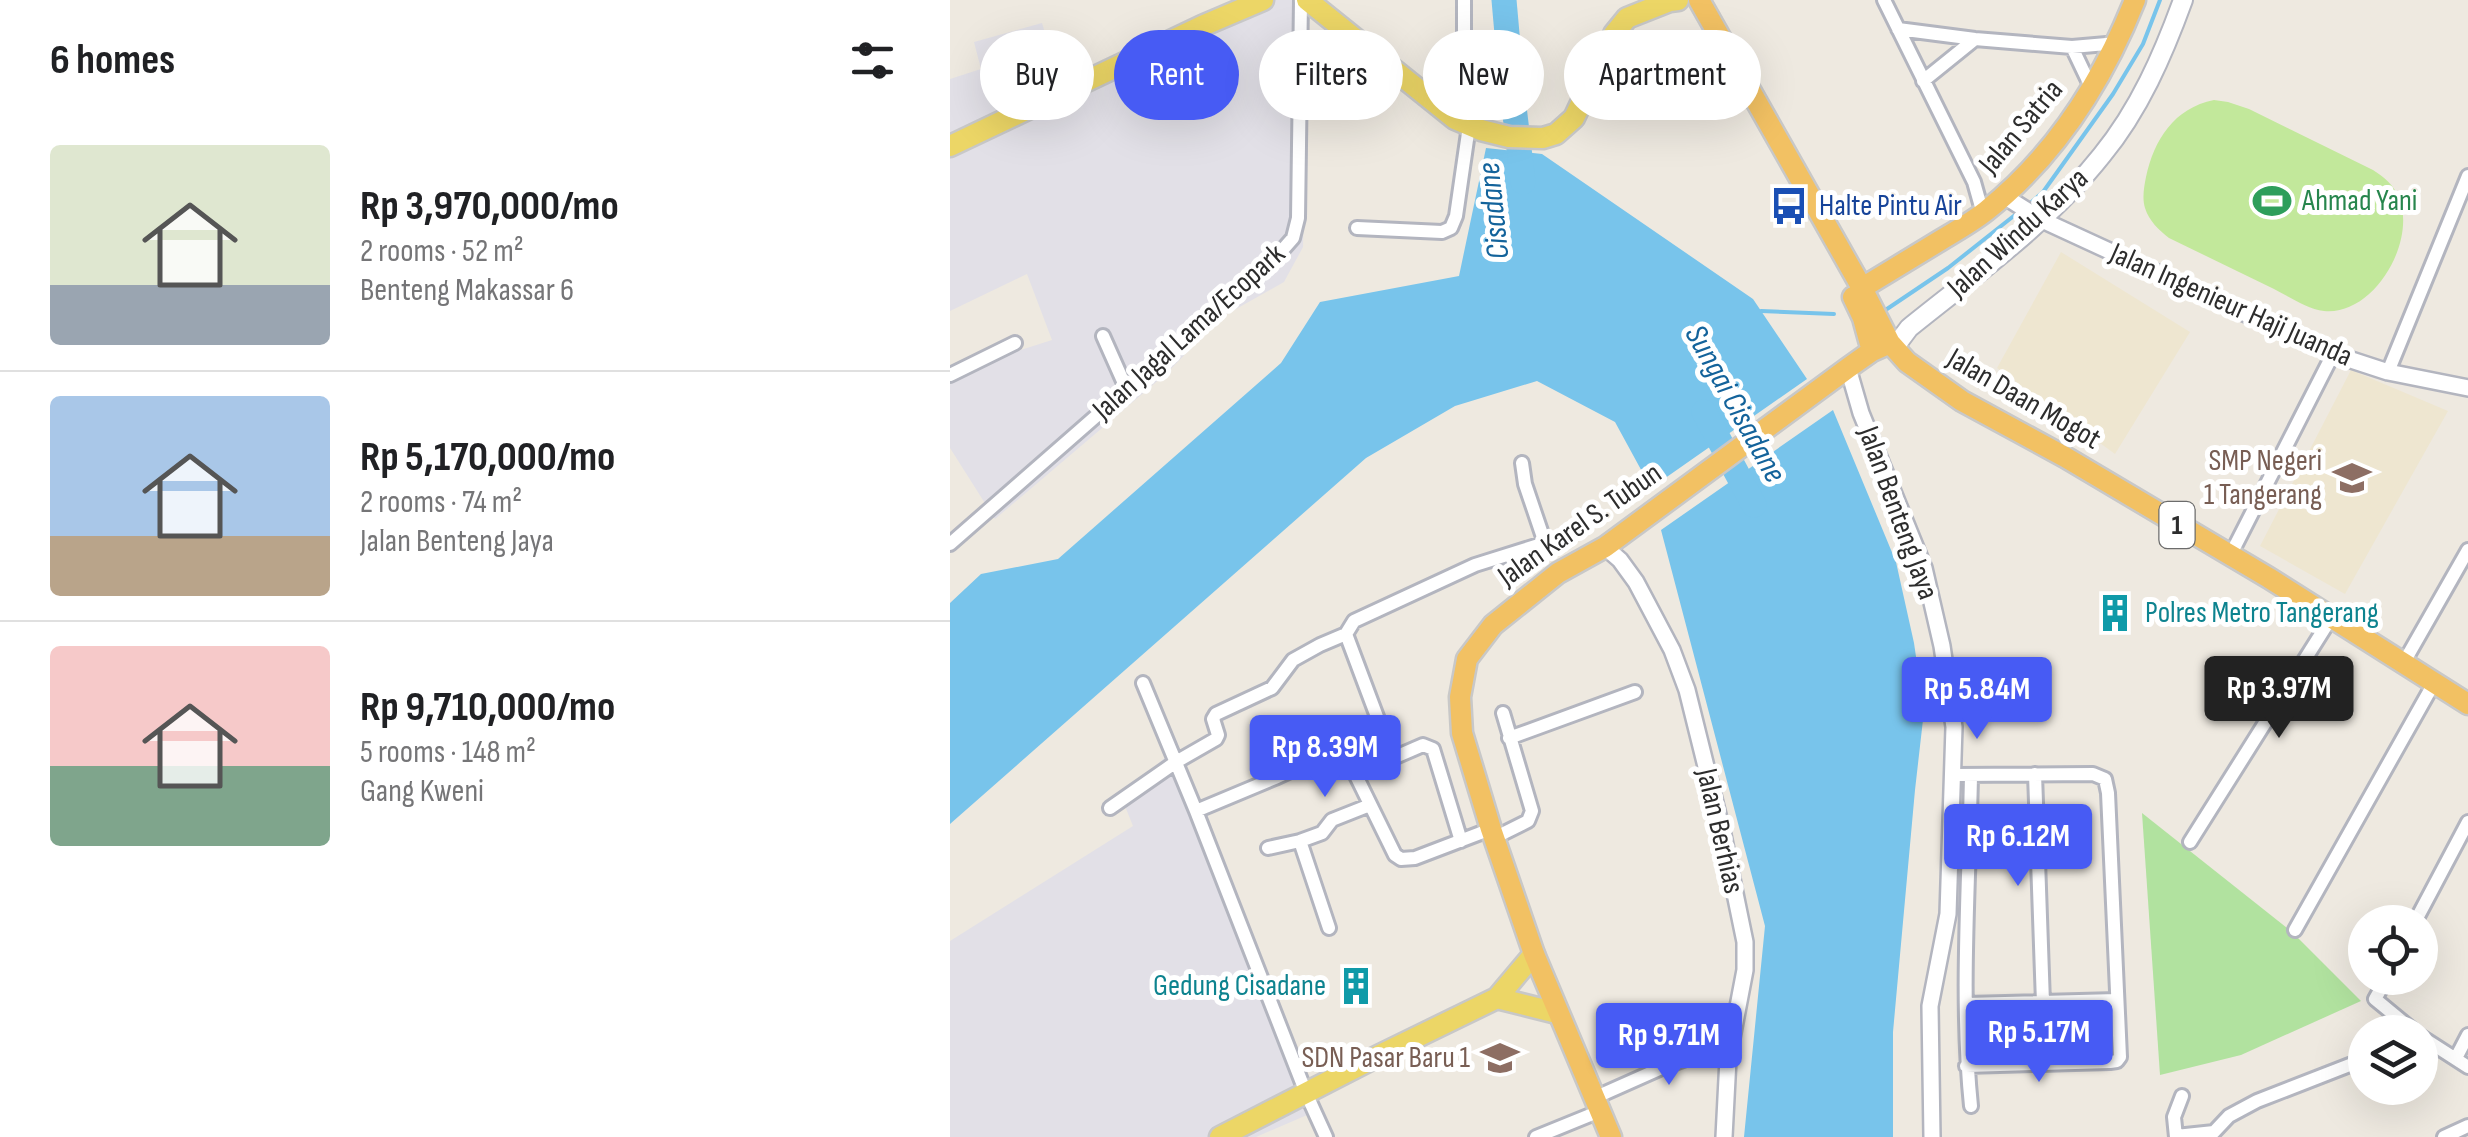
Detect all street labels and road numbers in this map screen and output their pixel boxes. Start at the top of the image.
street label: Jalan Satria [1971,73,2071,182]
street label: Jalan Windu Karya [1940,161,2096,306]
street label: Jalan Ingenieur Haji Juanda [2103,235,2358,375]
street label: Jalan Jagal Lama/Ecopark [1085,236,1293,428]
street label: Jalan Daan Mogot [1940,340,2107,457]
street label: Jalan Benteng Jaya [1850,421,1946,604]
street label: Jalan Karel S. Tubun [1490,455,1669,595]
road number: 1 [2160,502,2194,548]
street label: Jalan Berhias [1688,764,1752,897]

